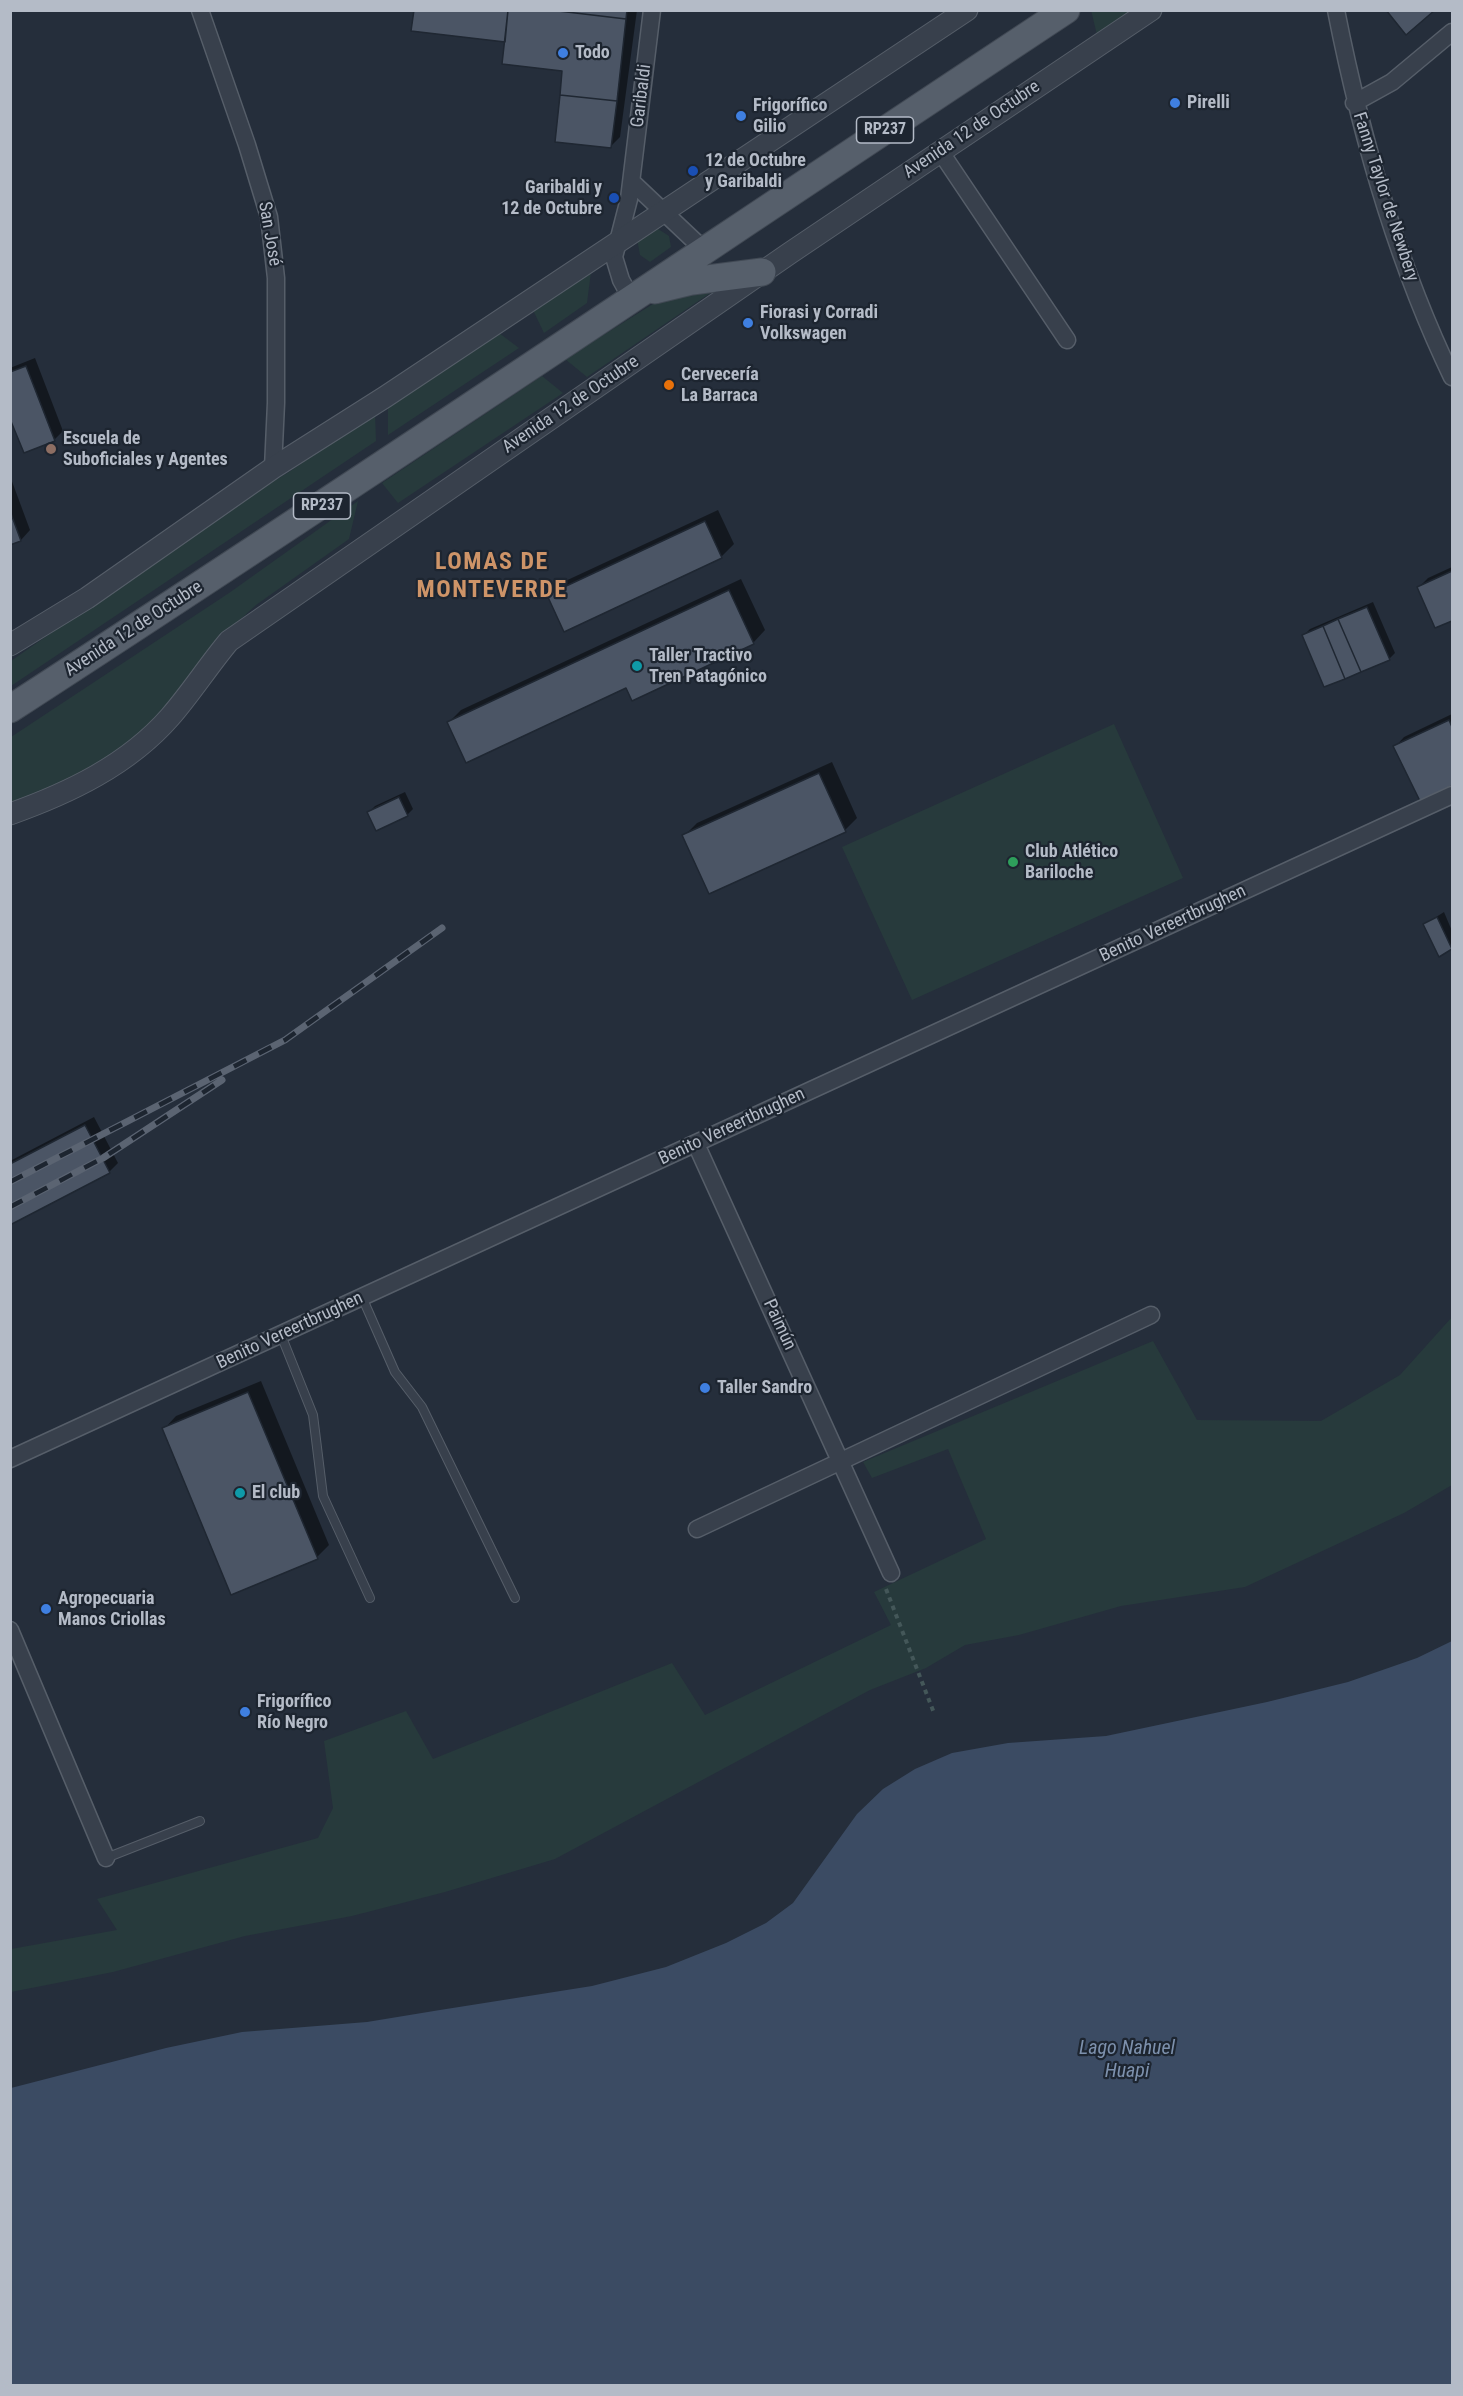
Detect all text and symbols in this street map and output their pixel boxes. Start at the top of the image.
place label: Todo [575,42,610,64]
marker: Todo [556,46,570,60]
street label: Garibaldi [627,63,657,129]
street label: Avenida 12 de Octubre [900,76,1044,184]
place label: Pirelli [1187,92,1230,114]
place label: Frigorífico Gilio [753,95,828,138]
marker: Pirelli [1168,96,1182,110]
marker: Frigorífico Gilio [734,109,748,123]
street label: Fanny Taylor de Newbery [1347,110,1423,284]
road number: RP237 [856,117,914,143]
place label: 12 de Octubre y Garibaldi [705,150,806,192]
marker: 12 de Octubre y Garibaldi [686,164,700,178]
place label: Garibaldi y 12 de Octubre [501,177,602,219]
marker: Garibaldi y 12 de Octubre [607,191,621,205]
street label: San José [253,200,285,268]
place label: Fiorasi y Corradi Volkswagen [760,302,878,344]
marker: Fiorasi y Corradi Volkswagen [741,316,755,330]
street label: Avenida 12 de Octubre [499,351,643,459]
place label: Cervecería La Barraca [681,364,759,406]
marker: Cervecería La Barraca [662,378,676,392]
place label: Escuela de Suboficiales y Agentes [63,428,228,470]
marker: Escuela de Suboficiales y Agentes [44,442,58,456]
road number: RP237 [294,493,350,519]
district label: LOMAS DE MONTEVERDE [416,549,568,605]
street label: Avenida 12 de Octubre [61,576,207,682]
place label: Taller Tractivo Tren Patagónico [649,645,767,688]
marker: Taller Tractivo Tren Patagónico [630,659,644,673]
place label: Club Atlético Bariloche [1025,841,1118,884]
marker: Club Atlético Bariloche [1006,855,1020,869]
street label: Benito Vereertbrughen [1096,881,1250,967]
street label: Benito Vereertbrughen [655,1084,809,1170]
street label: Benito Vereertbrughen [213,1288,367,1374]
street label: Paimún [758,1296,800,1354]
place label: Taller Sandro [717,1377,812,1399]
marker: Taller Sandro [698,1381,712,1395]
place label: El club [252,1482,300,1504]
marker: El club [233,1486,247,1500]
place label: Agropecuaria Manos Criollas [58,1588,166,1630]
marker: Agropecuaria Manos Criollas [39,1602,53,1616]
place label: Frigorífico Río Negro [257,1691,332,1734]
marker: Frigorífico Río Negro [238,1705,252,1719]
water label: Lago Nahuel Huapi [1079,2037,1175,2084]

